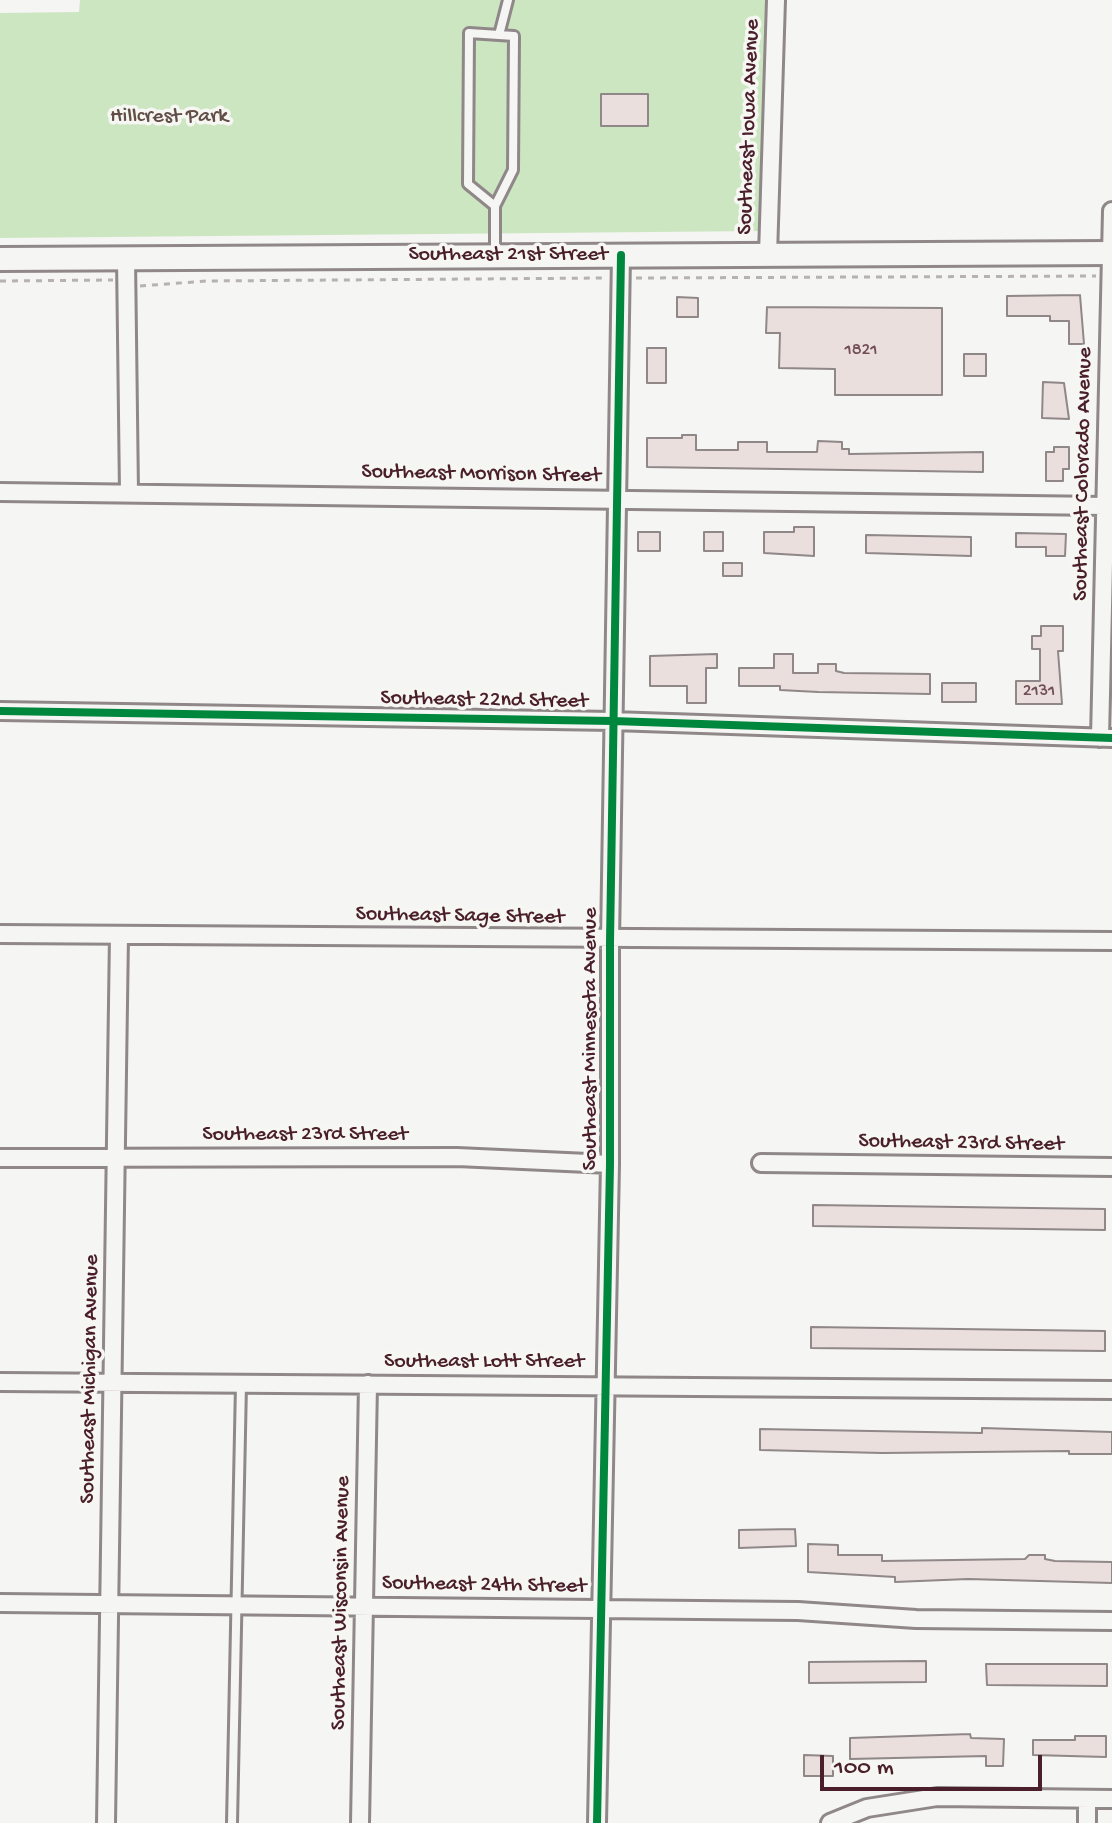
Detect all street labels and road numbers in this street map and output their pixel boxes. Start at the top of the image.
street label: Southeast Iowa Avenue [733,19,767,235]
street label: Southeast 21st Street [408,243,608,269]
street label: Southeast Colorado Avenue [1069,347,1099,601]
street label: Southeast Morrison Street [361,460,601,490]
street label: Southeast 22nd Street [380,686,588,716]
street label: Southeast Sage Street [355,902,565,932]
street label: Southeast Minnesota Avenue [579,908,605,1170]
street label: Southeast 23rd Street [202,1123,408,1149]
street label: Southeast 23rd Street [858,1129,1064,1159]
street label: Southeast Michigan Avenue [76,1254,106,1504]
street label: Southeast Lott Street [384,1350,584,1376]
street label: Southeast Wisconsin Avenue [327,1476,357,1730]
street label: Southeast 24th Street [382,1571,586,1601]

